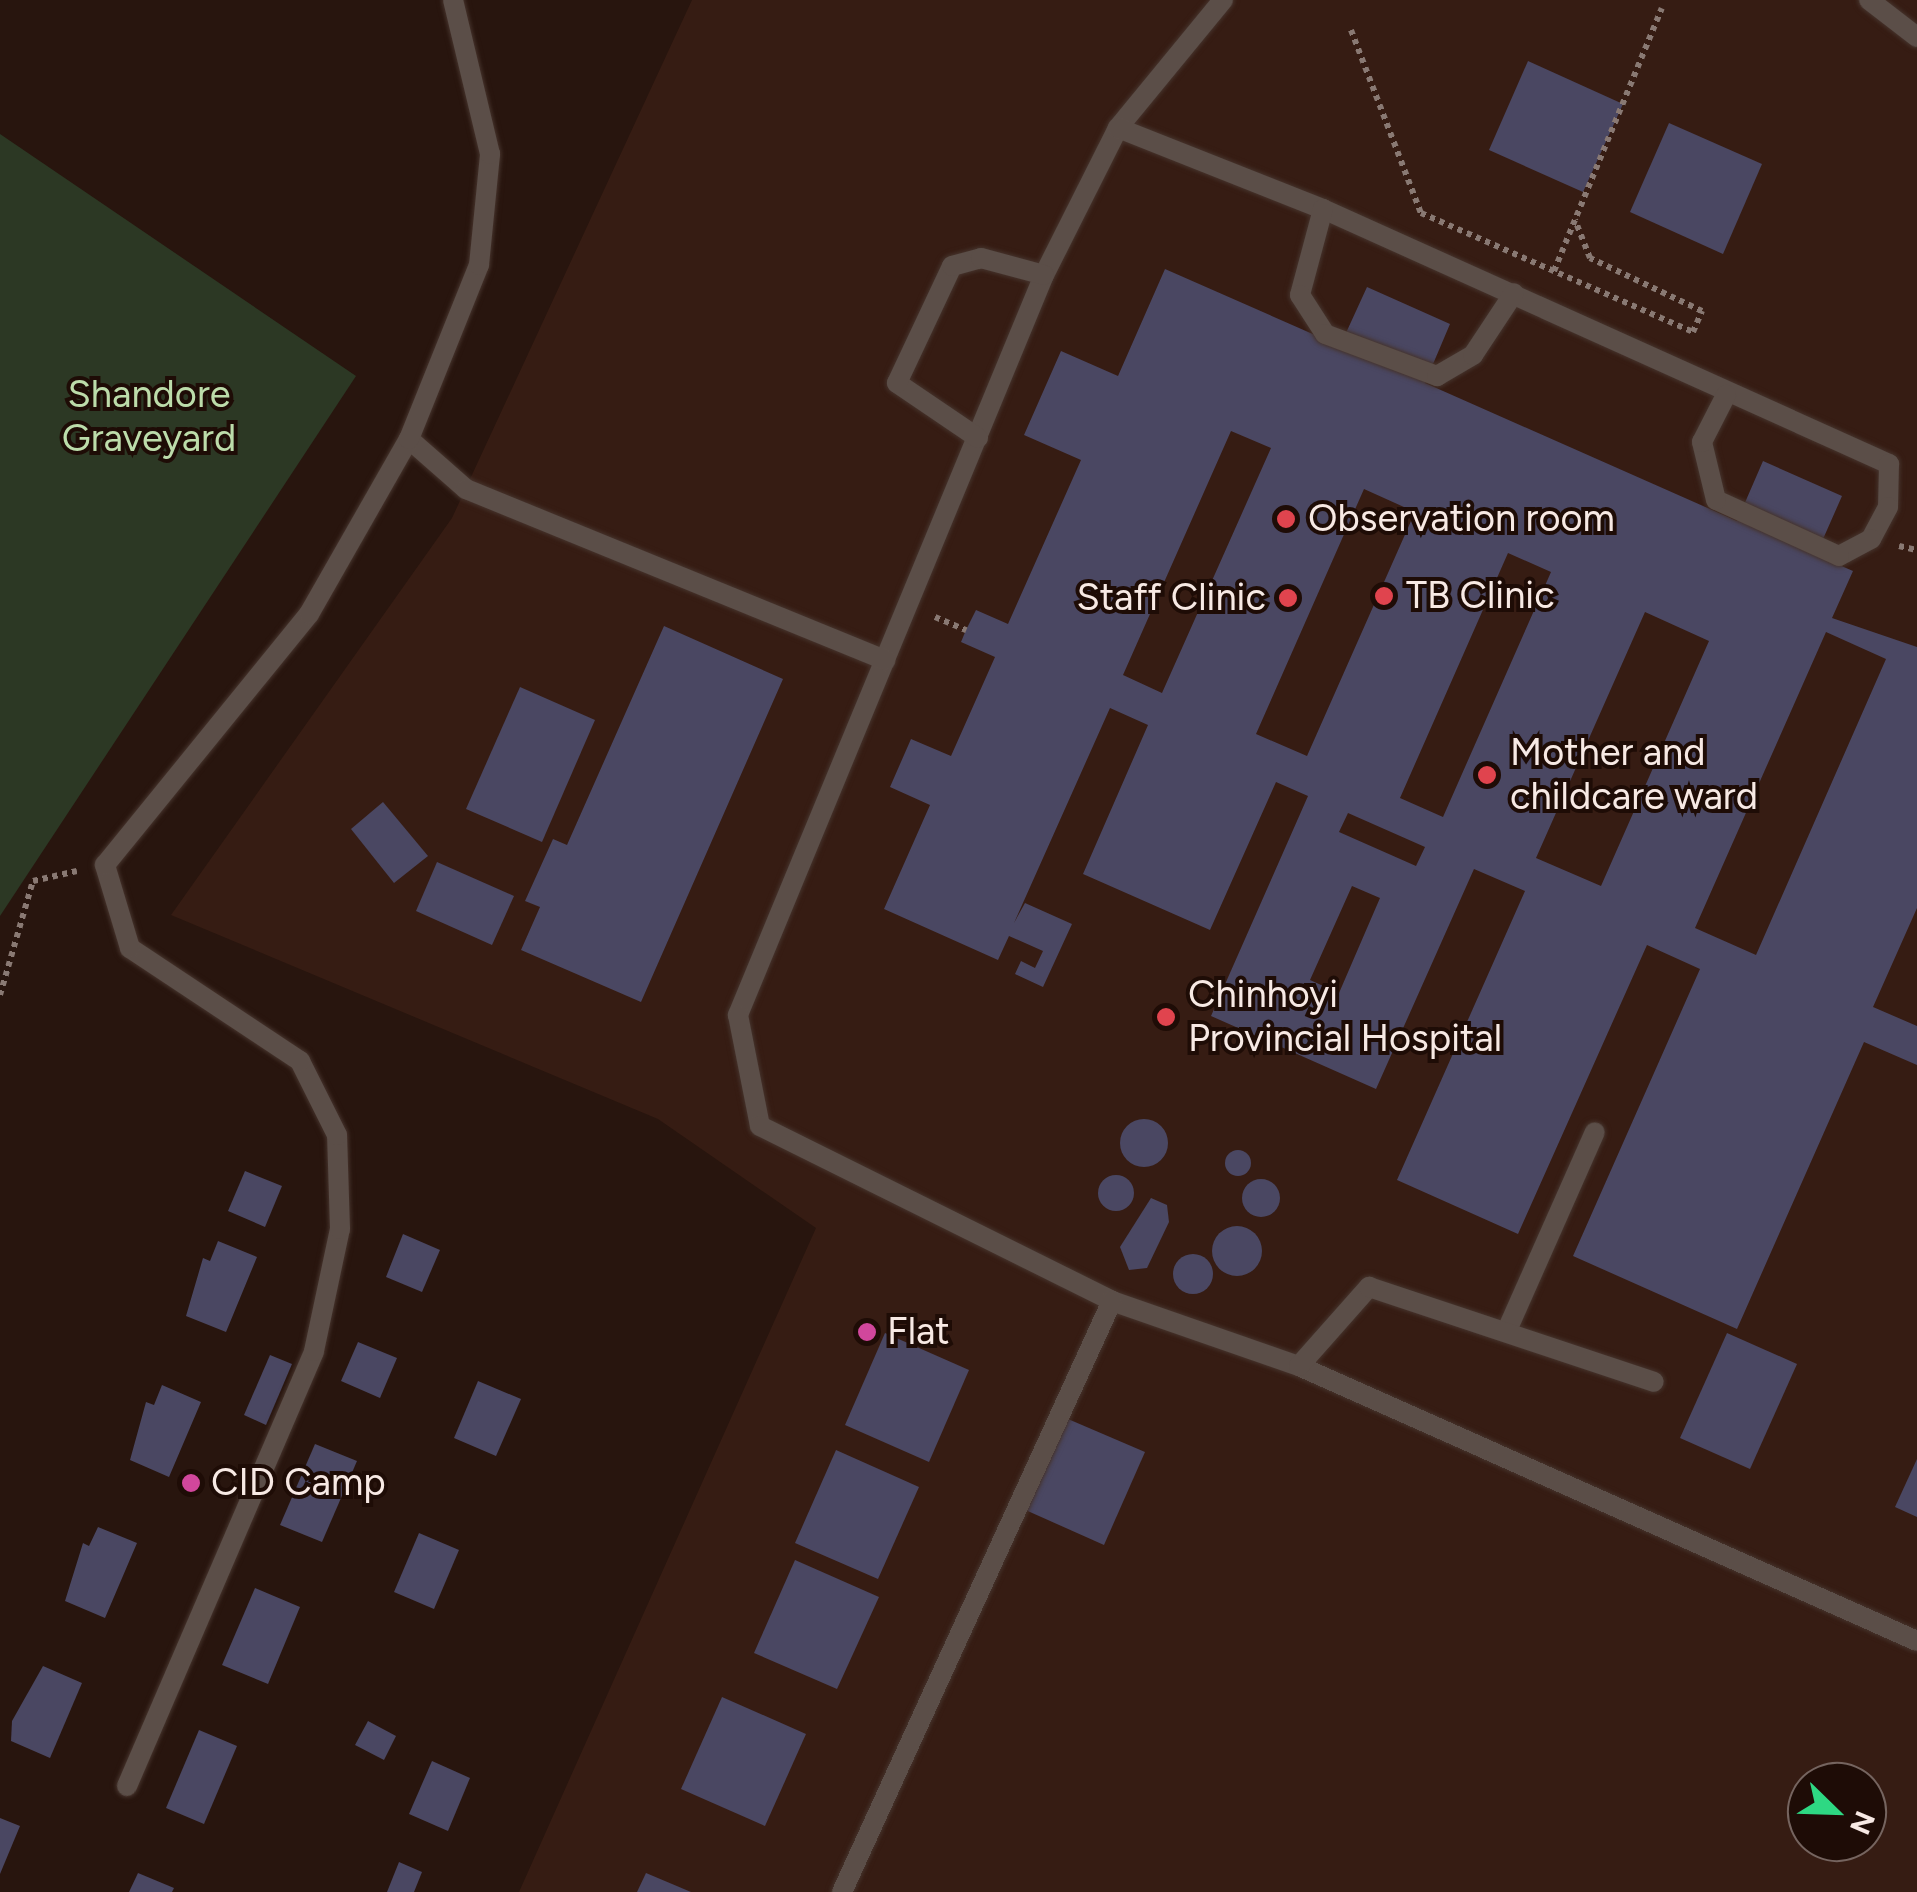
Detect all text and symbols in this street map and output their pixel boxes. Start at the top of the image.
park label: Shandore Graveyard [62,372,236,462]
place label: Observation room [1308,496,1615,542]
marker: Observation room [1273,506,1299,532]
place label: TB Clinic [1406,573,1555,619]
place label: Staff Clinic [1076,575,1266,621]
marker: TB Clinic [1371,583,1397,609]
marker: Staff Clinic [1275,585,1301,611]
place label: Mother and childcare ward [1510,730,1758,819]
marker: Mother and childcare ward [1474,762,1500,788]
place label: Chinhoyi Provincial Hospital [1188,972,1502,1062]
marker: Chinhoyi Provincial Hospital [1153,1004,1179,1030]
place label: Flat [887,1309,950,1355]
marker: Flat [856,1321,878,1343]
place label: CID Camp [211,1460,386,1506]
marker: CID Camp [180,1472,202,1494]
north arrow [1787,1762,1887,1862]
text: N [1843,1806,1883,1840]

